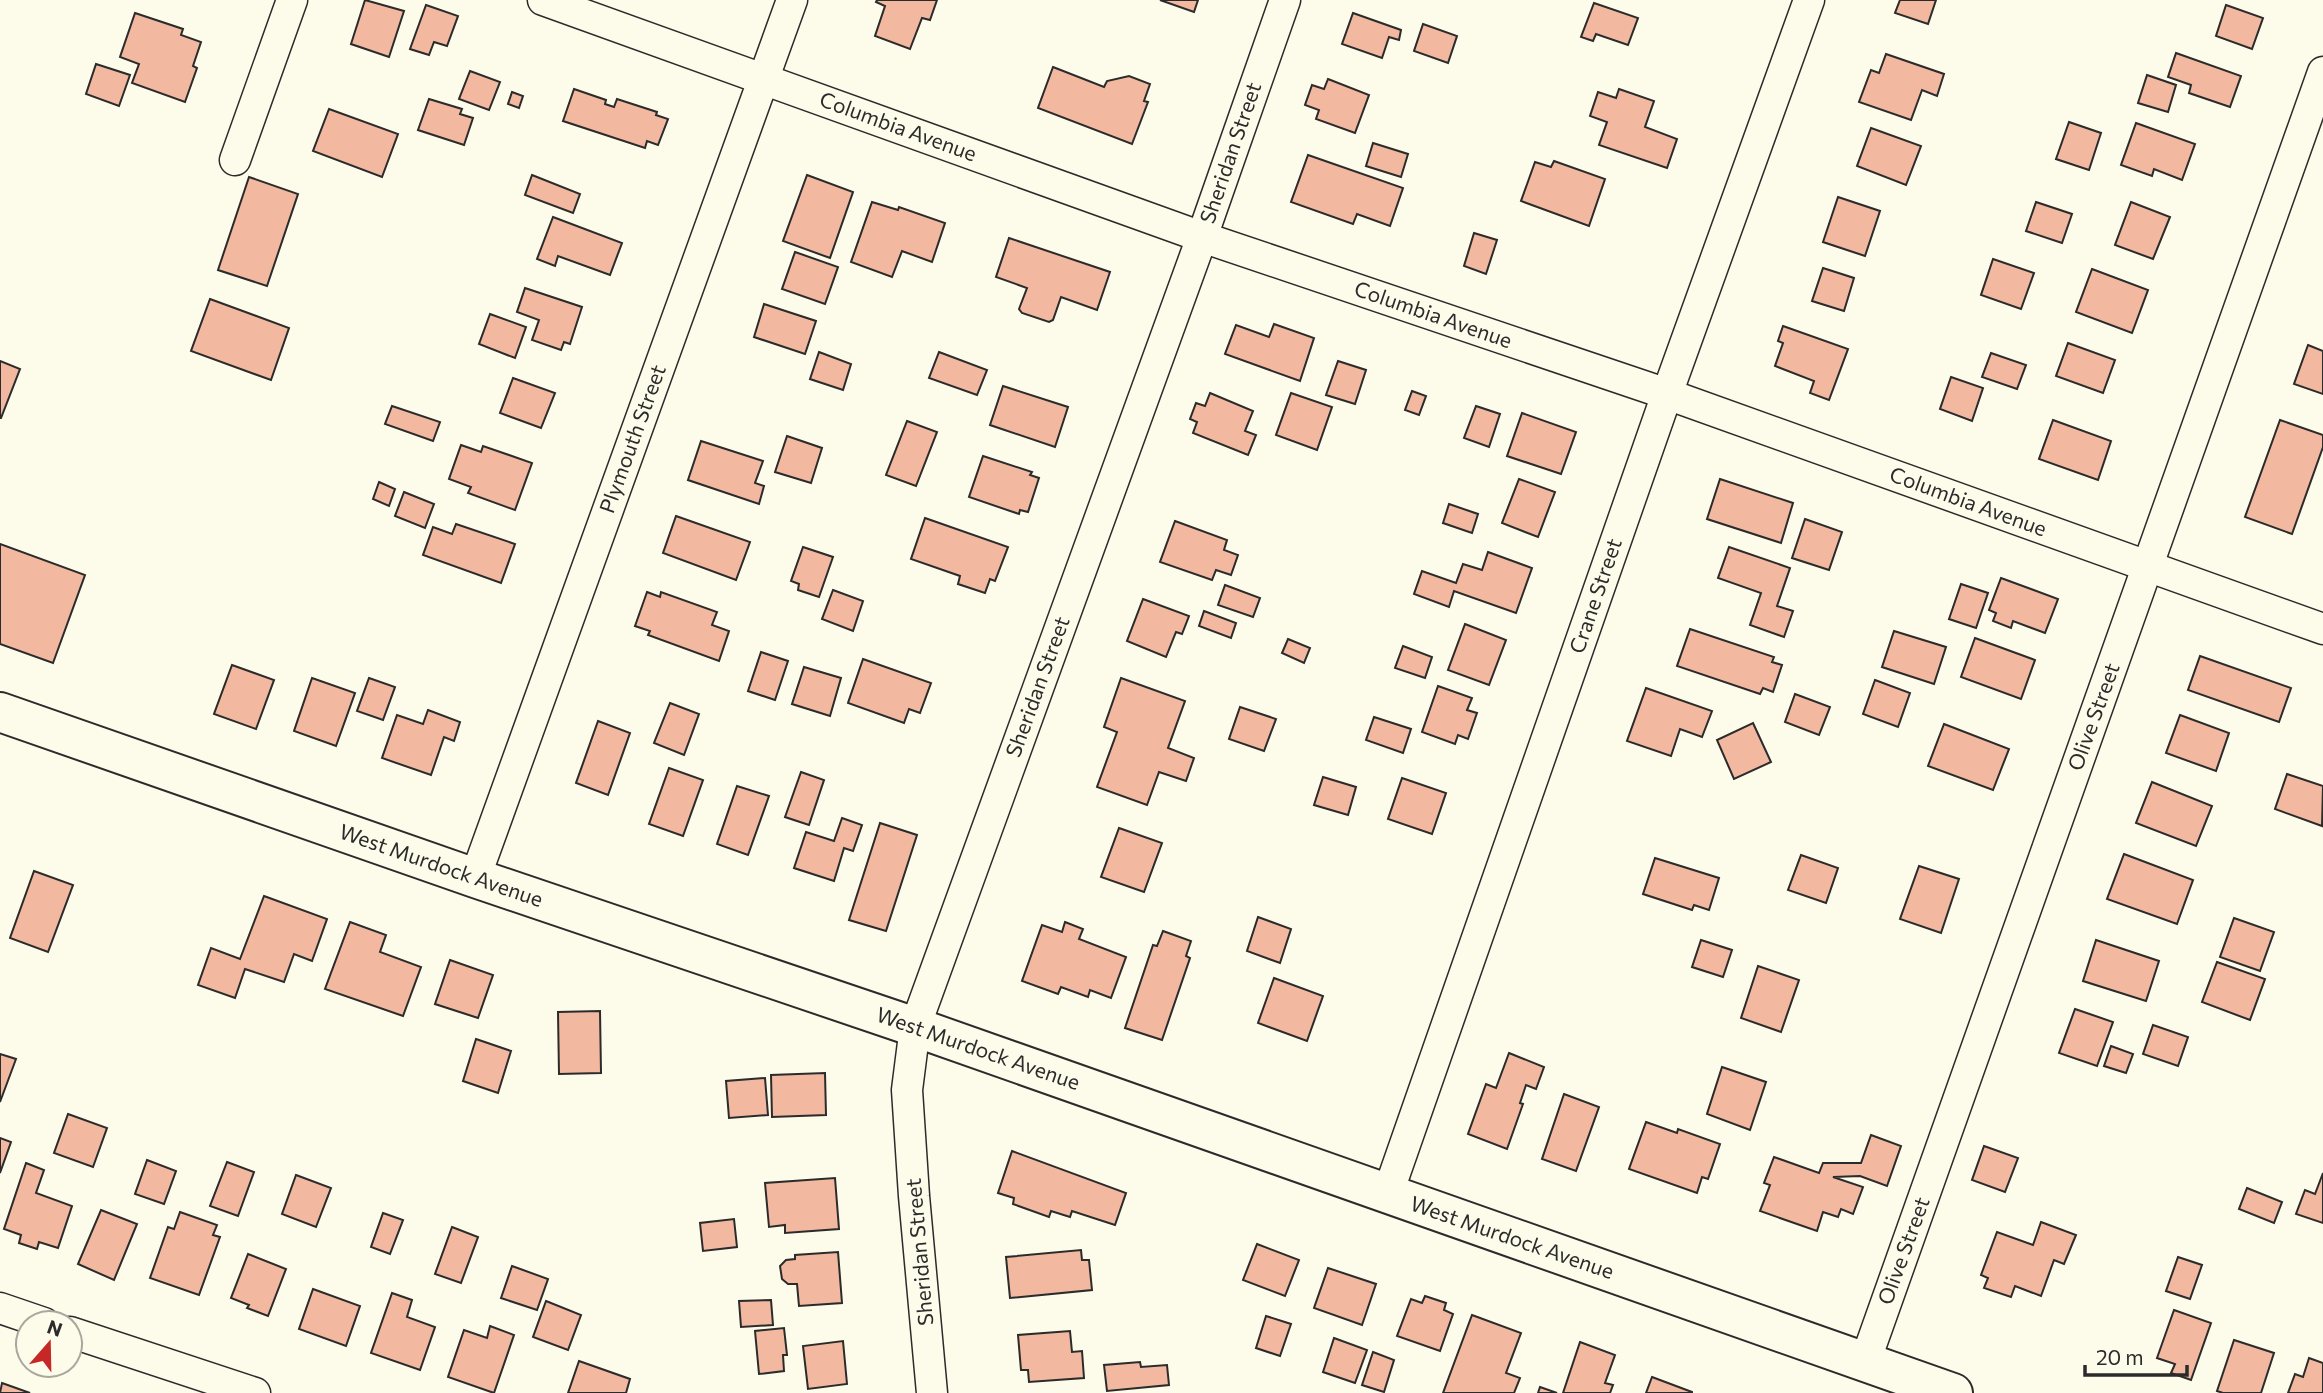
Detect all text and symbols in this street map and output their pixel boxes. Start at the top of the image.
street label: Sheridan Street [1194,79,1265,226]
street label: Columbia Avenue [817,86,980,166]
street label: Columbia Avenue [1351,275,1516,352]
street label: Plymouth Street [593,361,670,516]
street label: Columbia Avenue [1887,461,2050,541]
street label: Crane Street [1563,535,1626,656]
street label: Sheridan Street [1000,613,1074,760]
street label: Olive Street [2062,659,2124,774]
street label: West Murdock Avenue [337,818,546,911]
street label: West Murdock Avenue [874,1001,1083,1094]
street label: Sheridan Street [900,1177,937,1327]
street label: West Murdock Avenue [1408,1190,1617,1283]
street label: Olive Street [1872,1193,1934,1308]
north arrow [14,1309,84,1379]
text: N [44,1314,66,1341]
scale bar [2085,1334,2186,1378]
text: 20 m [2096,1344,2144,1369]

